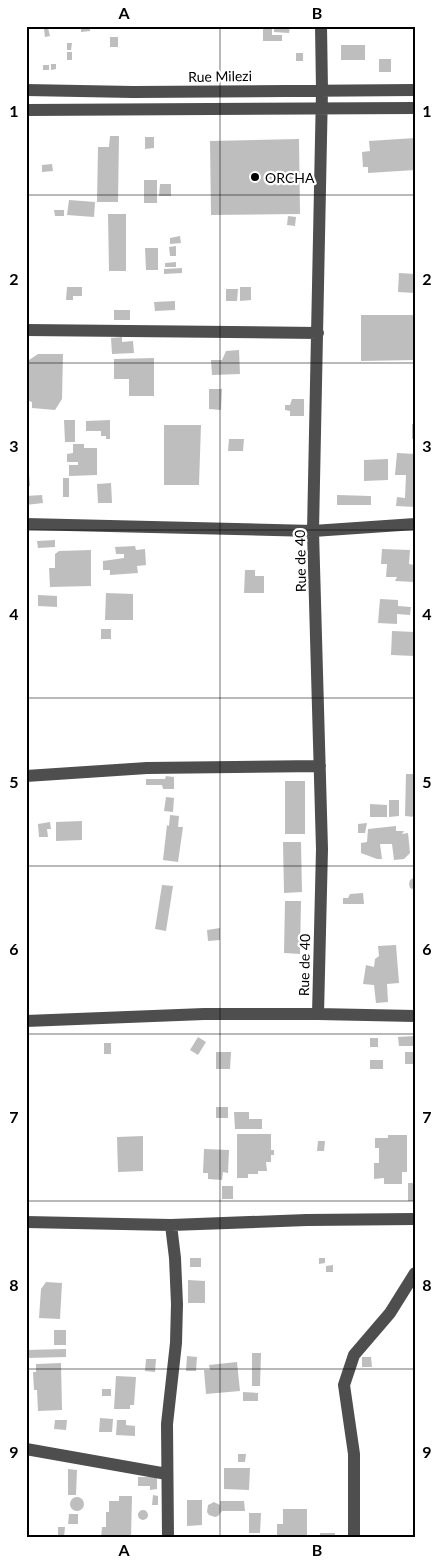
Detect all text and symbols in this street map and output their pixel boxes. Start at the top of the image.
text: A [117,3,130,22]
text: B [312,3,322,22]
street label: Rue Milezi [188,67,252,85]
text: 1 [9,101,19,120]
text: 1 [422,101,432,120]
place label: ORCHA [265,169,315,186]
marker: ORCHA [249,171,261,183]
text: 2 [9,269,19,288]
text: 2 [422,269,432,288]
text: 3 [9,436,19,455]
text: 3 [422,436,432,455]
street label: Rue de 40 [291,530,309,592]
text: 4 [9,604,19,623]
text: 4 [422,604,432,623]
text: 5 [9,772,19,791]
text: 5 [422,772,432,791]
street label: Rue de 40 [295,934,313,996]
text: 6 [9,939,19,958]
text: 6 [422,939,432,958]
text: 7 [9,1107,19,1126]
text: 7 [422,1107,432,1126]
text: 8 [9,1275,19,1294]
text: 8 [422,1275,432,1294]
text: 9 [9,1442,19,1461]
text: 9 [422,1442,432,1461]
text: A [117,1540,130,1559]
text: B [312,1540,322,1559]

